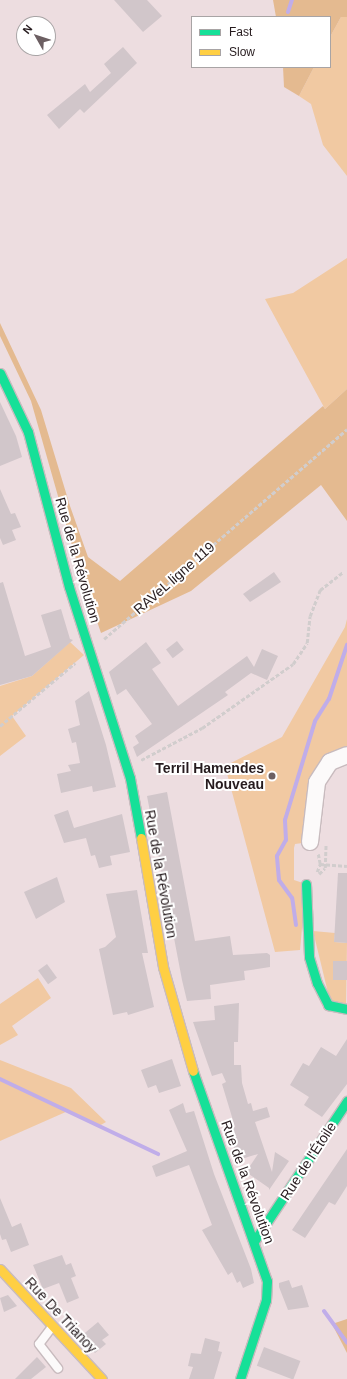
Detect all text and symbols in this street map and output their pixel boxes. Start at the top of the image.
north arrow [16,16,56,56]
legend [191,16,331,68]
text: N [20,22,35,36]
text: Fast [229,25,252,39]
text: Slow [229,45,255,59]
street label: Rue de la Révolution [52,495,104,625]
street label: RAVeL ligne 119 [130,538,218,618]
place label: Terril Hamendes Nouveau [155,760,264,792]
marker: Terril Hamendes Nouveau [267,771,277,781]
street label: Rue de la Révolution [141,809,181,939]
street label: Rue de la Révolution [218,1118,278,1246]
street label: Rue de l'Étoile [276,1119,340,1203]
street label: Rue De Trianoy [22,1274,100,1356]

